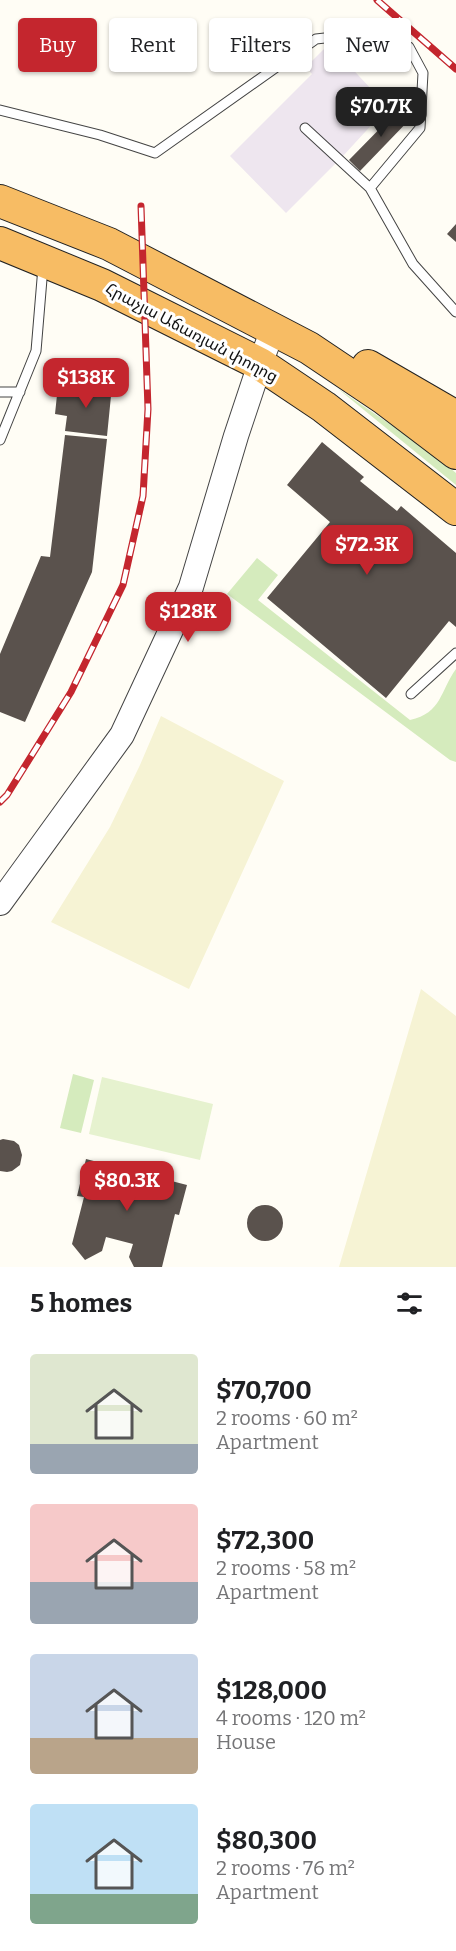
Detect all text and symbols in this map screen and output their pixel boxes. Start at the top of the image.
chip: Buy [18,18,97,72]
chip: Rent [109,18,197,72]
chip: Filters [209,18,312,72]
chip: New [324,18,411,72]
pin: $70.7K [332,87,430,138]
text: $70.7K [350,94,412,118]
street label: Հրաչյա Աճառյան փողոց [102,279,281,386]
pin: $138K [44,358,128,409]
text: $138K [57,365,115,389]
pin: $72.3K [318,525,416,576]
text: $72.3K [335,532,399,556]
pin: $128K [146,592,230,643]
text: $128K [159,599,217,623]
pin: $80.3K [78,1161,176,1212]
text: $80.3K [94,1168,160,1192]
icon: filters [393,1287,426,1320]
text: 5 homes [30,1288,132,1319]
text: $70,700 [216,1375,312,1406]
icon: home [78,1378,150,1450]
text: 2 rooms · 60 m² [216,1406,358,1430]
text: Apartment [216,1430,319,1454]
text: $72,300 [216,1525,314,1556]
icon: home [78,1528,150,1600]
text: 2 rooms · 58 m² [216,1556,356,1580]
text: Apartment [216,1580,319,1604]
text: $128,000 [216,1675,327,1706]
icon: home [78,1678,150,1750]
text: 4 rooms · 120 m² [216,1706,366,1730]
text: House [216,1730,276,1754]
text: $80,300 [216,1825,317,1856]
icon: home [78,1828,150,1900]
text: 2 rooms · 76 m² [216,1856,355,1880]
text: Apartment [216,1880,319,1904]

